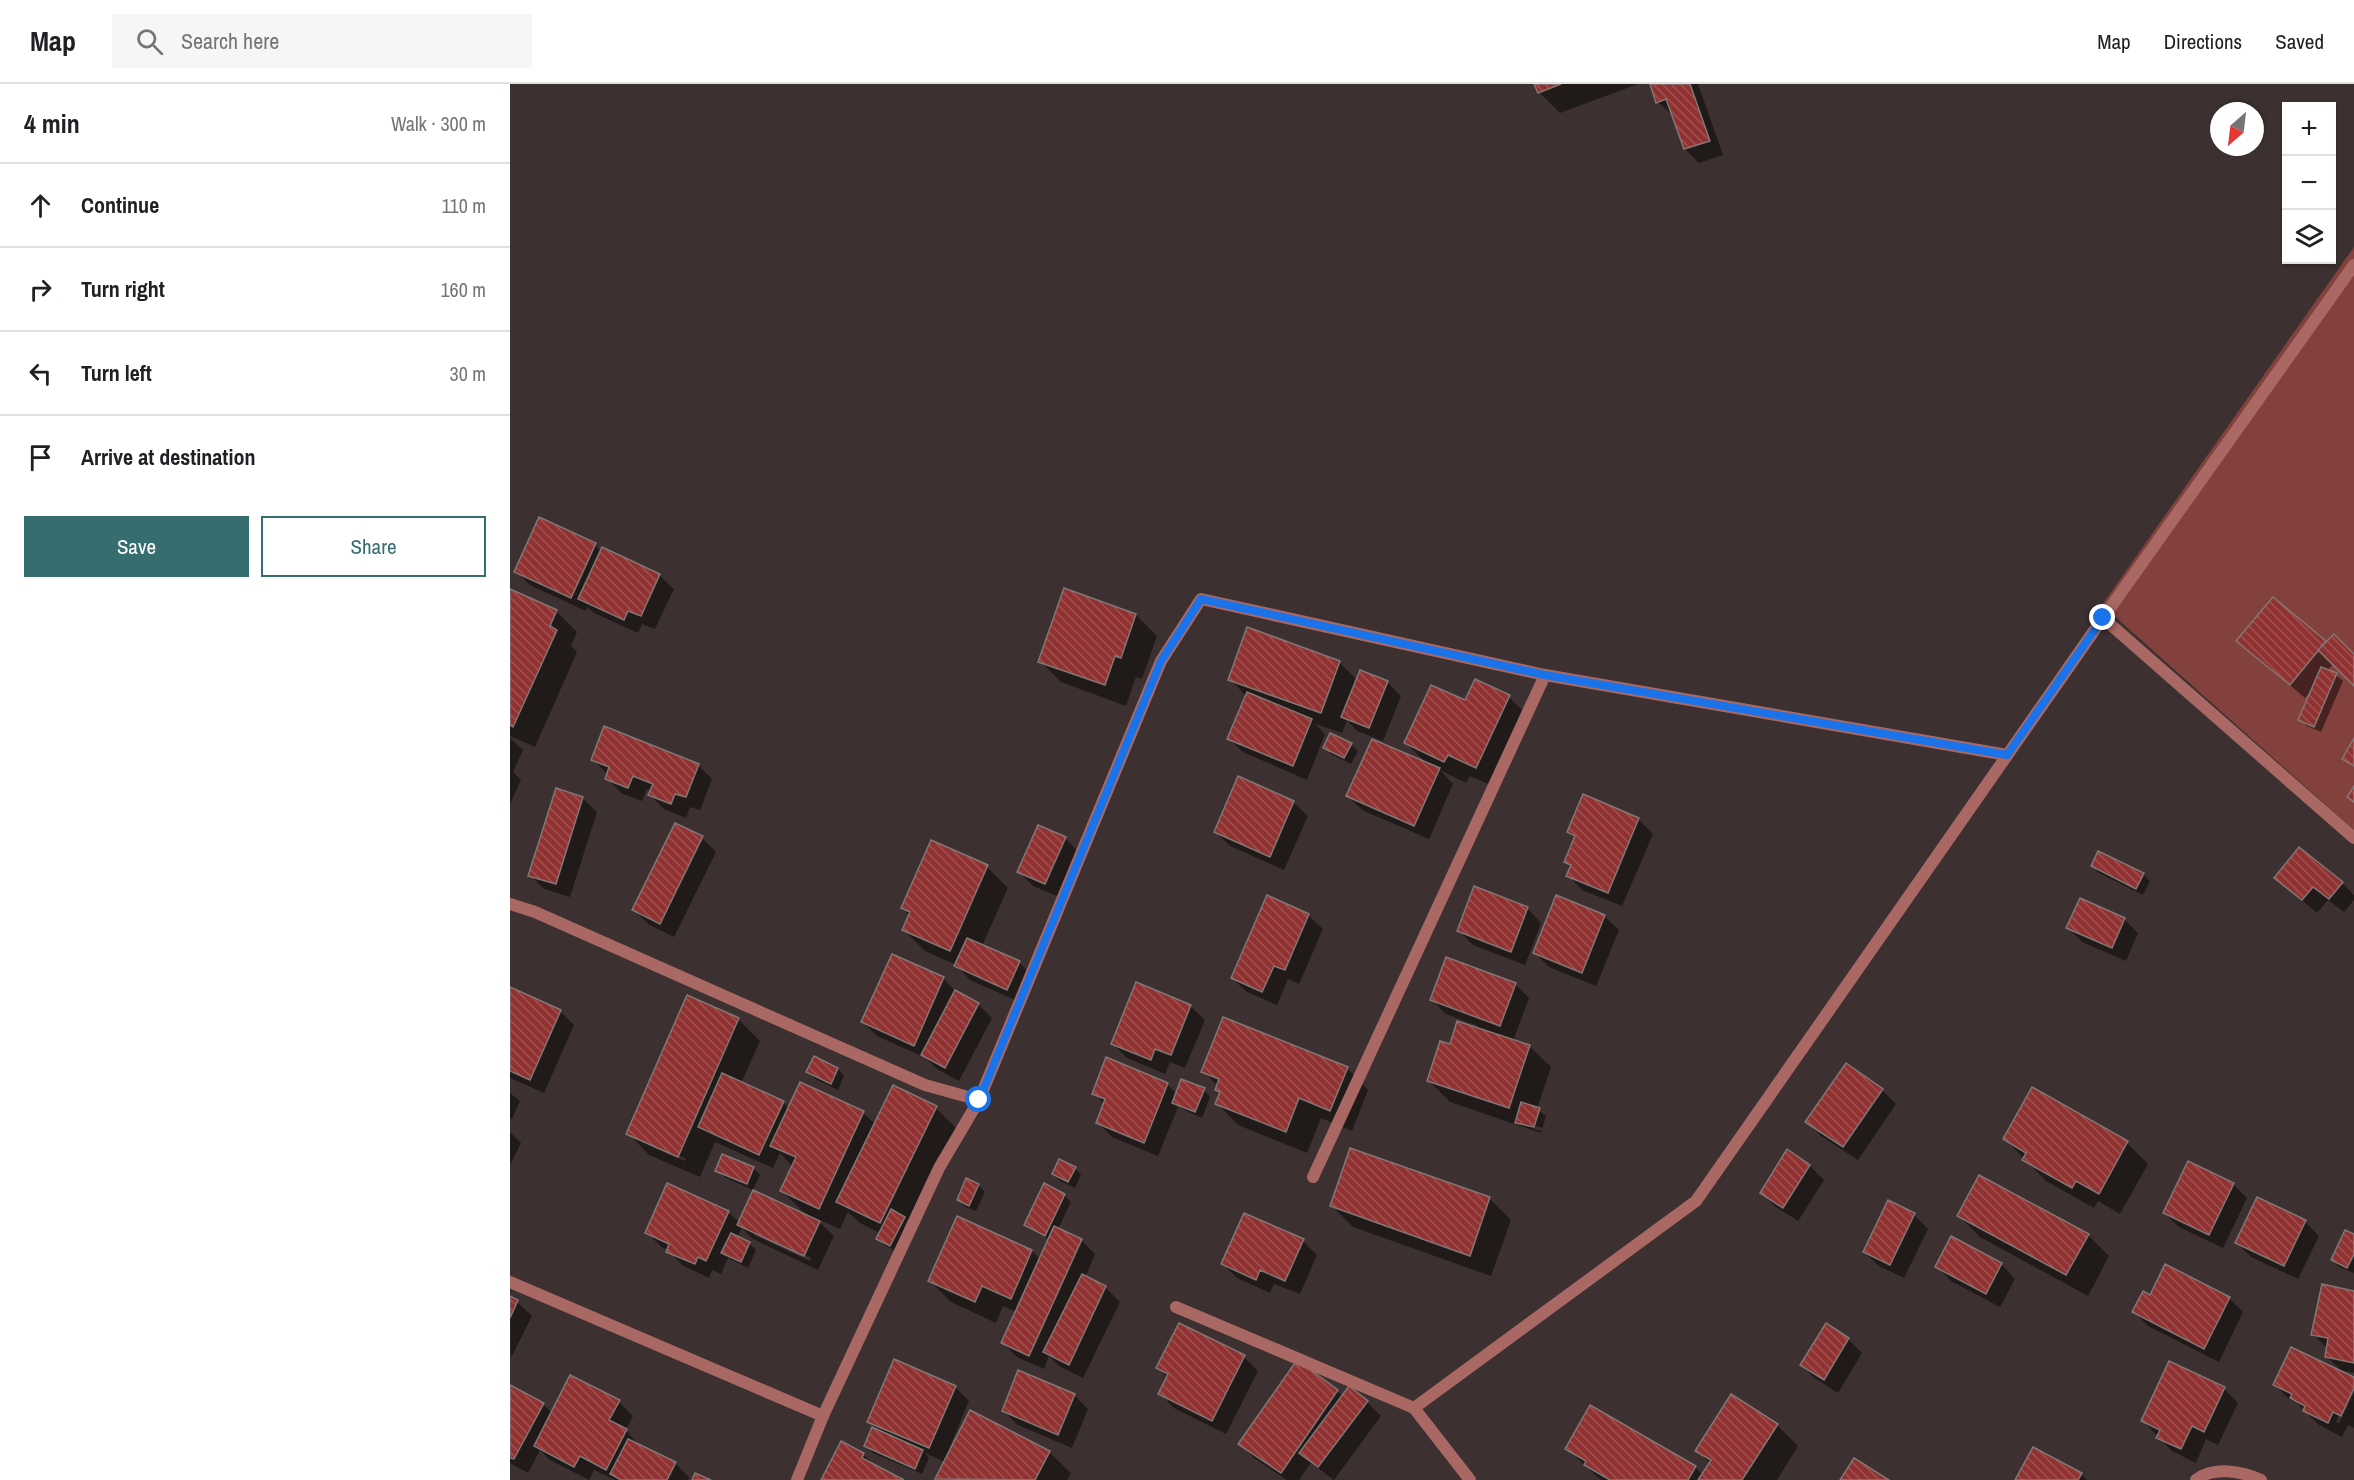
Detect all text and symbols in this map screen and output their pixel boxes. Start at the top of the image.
search box [112,14,532,68]
text: Map [30,22,76,60]
icon: search [133,25,166,58]
text: Search here [181,26,279,56]
text: Map [2097,27,2131,56]
text: Directions [2164,27,2242,56]
text: Saved [2275,27,2324,56]
north arrow [2210,102,2264,156]
map controls [2282,102,2336,264]
button: + [2282,102,2336,156]
text: 4 min [24,106,80,141]
text: Walk · 300 m [391,110,486,137]
button: − [2282,156,2336,210]
icon: ahead [24,189,57,222]
text: Continue [81,190,159,220]
text: 110 m [442,192,486,219]
button: layers [2282,210,2336,264]
icon: right [24,273,57,306]
text: Turn right [81,274,165,304]
text: 160 m [440,276,486,303]
icon: left [24,357,57,390]
text: Turn left [81,358,152,388]
text: 30 m [450,360,486,387]
icon: arrive [24,441,57,474]
text: Arrive at destination [81,442,255,472]
button: Save [24,516,249,577]
button: Share [261,516,486,577]
route end [2089,604,2115,630]
route start [965,1086,991,1112]

